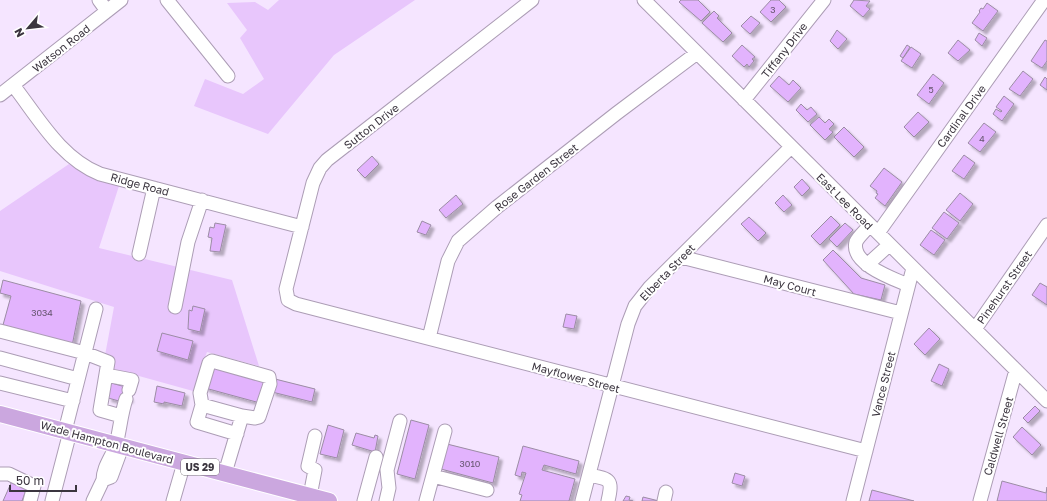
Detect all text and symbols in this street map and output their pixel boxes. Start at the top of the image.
house number: 3 [770,4,776,15]
north arrow [8,8,48,48]
street label: Tiffany Drive [758,20,810,80]
street label: Watson Road [30,21,92,75]
text: N [11,26,26,40]
street label: Cardinal Drive [934,82,988,150]
house number: 5 [928,84,934,95]
street label: Sutton Drive [341,101,401,151]
house number: 4 [979,133,985,144]
street label: Rose Garden Street [492,140,580,214]
street label: Ridge Road [109,170,171,198]
street label: East Lee Road [814,170,876,232]
street label: Elberta Street [637,241,697,303]
street label: Pinehurst Street [974,248,1034,326]
street label: May Court [762,272,818,298]
house number: 3034 [31,307,53,318]
street label: Vance Street [869,350,897,418]
street label: Mayflower Street [531,359,621,395]
street label: Caldwell Street [981,395,1015,477]
street label: Wade Hampton Boulevard [39,418,175,466]
house number: 3010 [460,458,481,469]
road number: US 29 [181,459,219,475]
scale bar [10,467,76,493]
text: 50 m [16,473,44,488]

